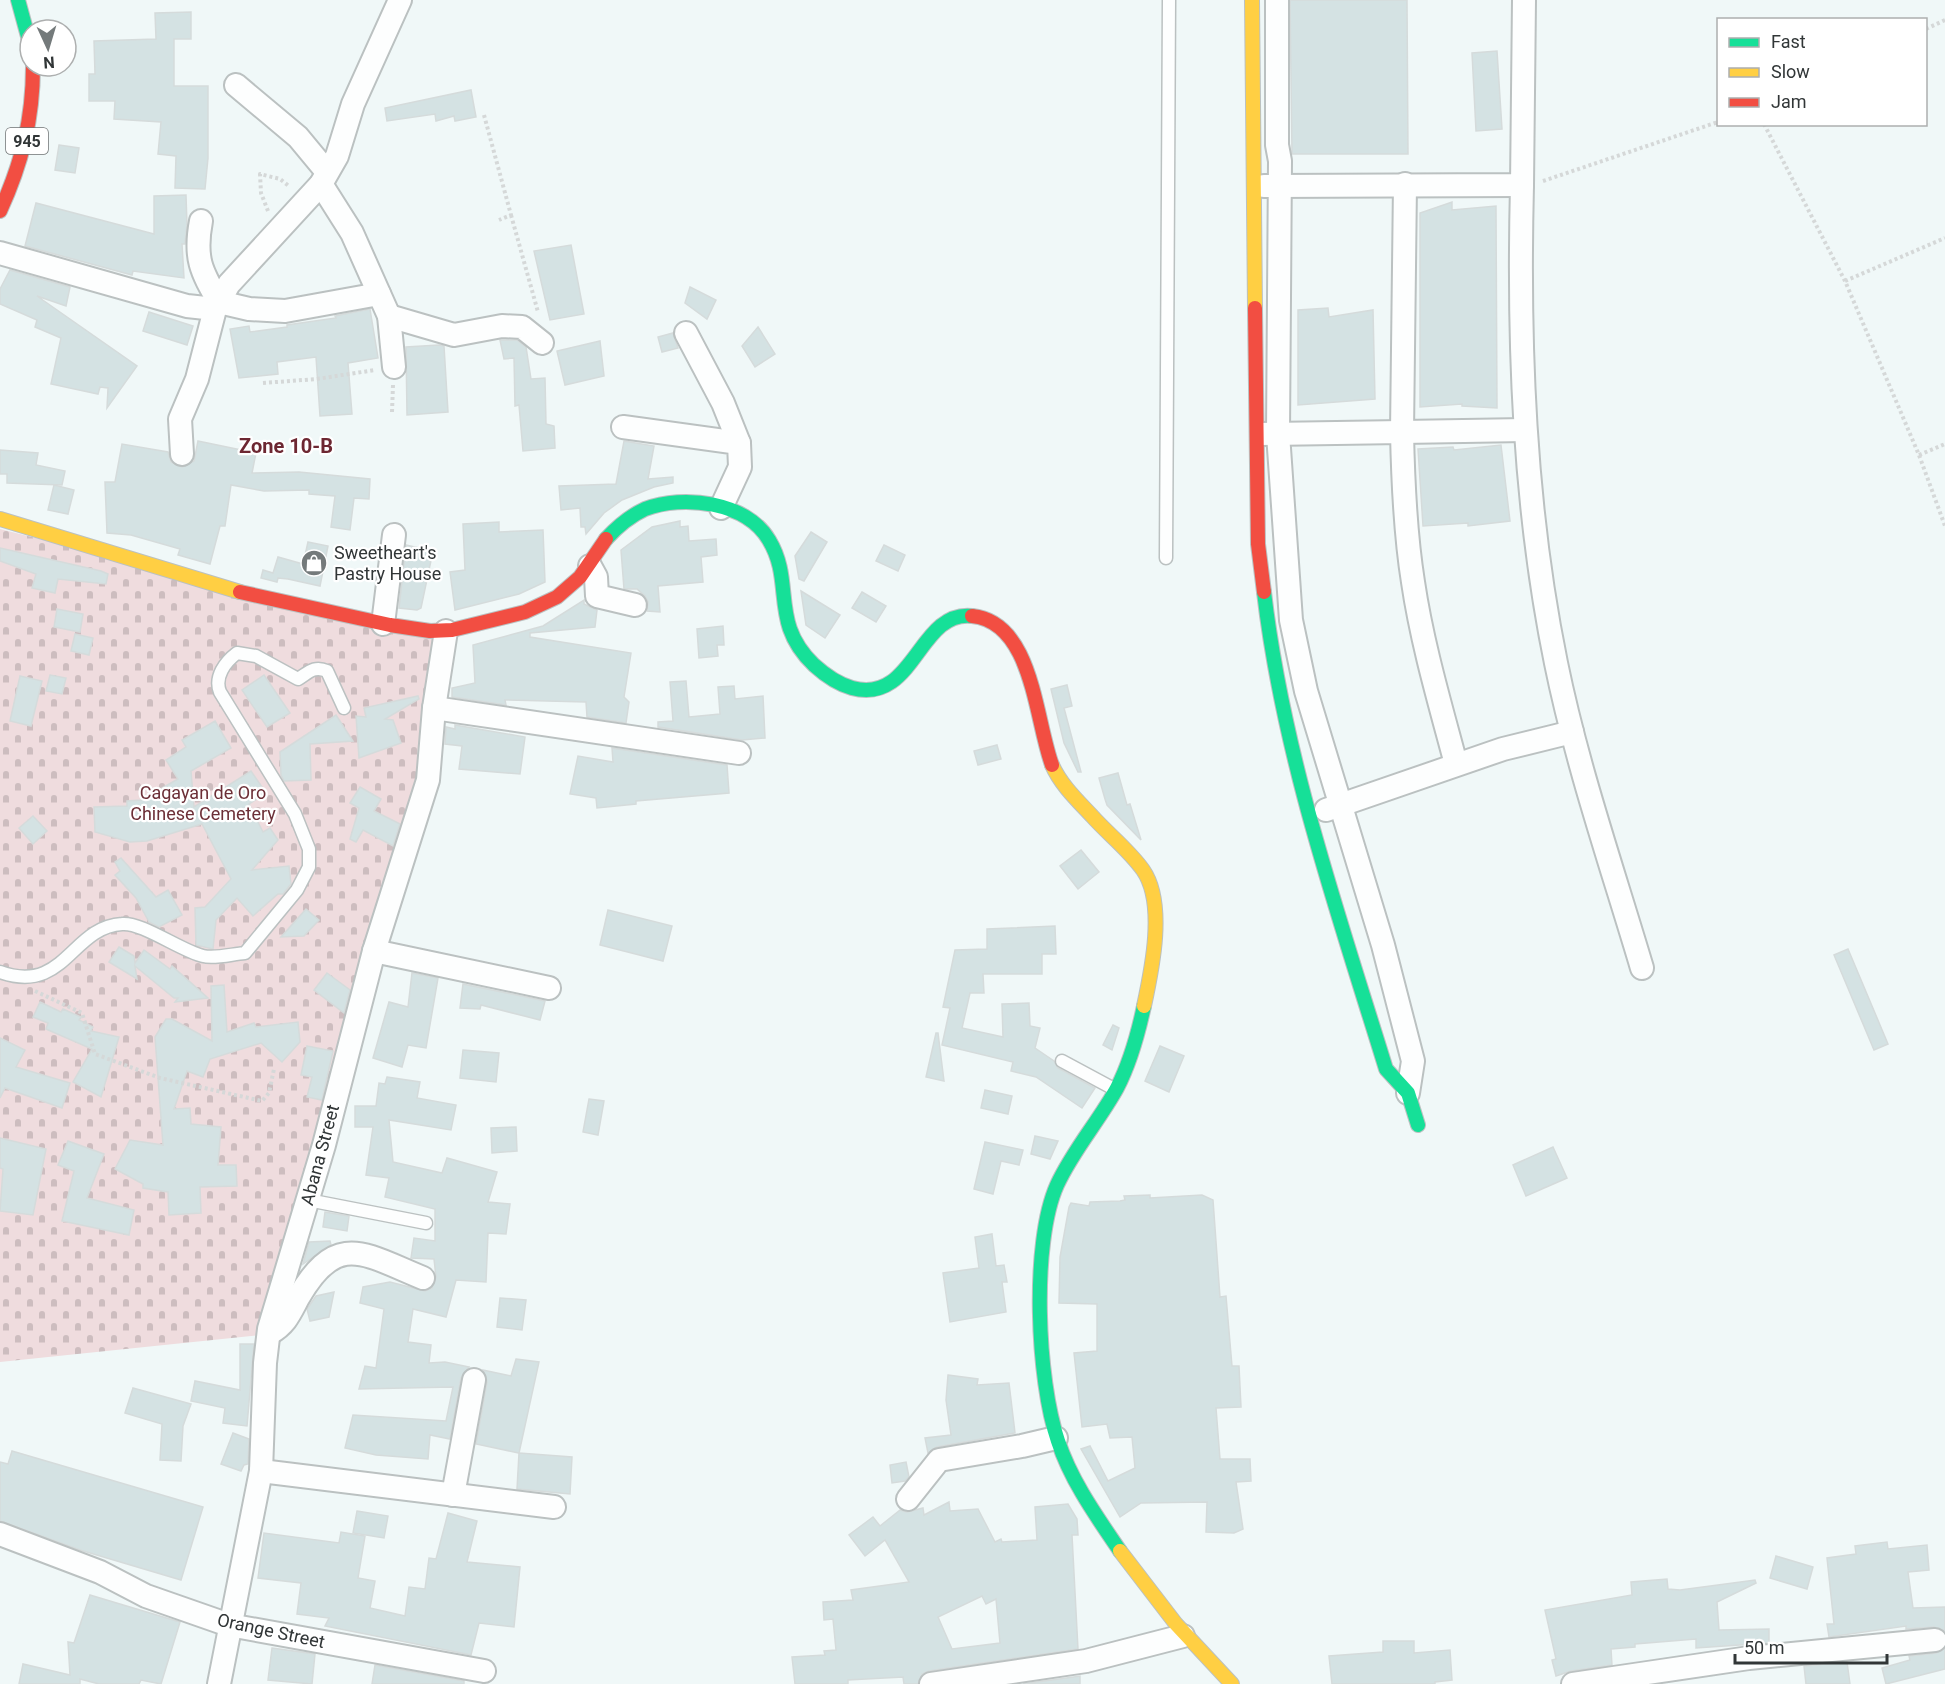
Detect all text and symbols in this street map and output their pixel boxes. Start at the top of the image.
north arrow [18,18,78,78]
legend [1717,18,1927,126]
text: Fast [1771,31,1806,52]
text: N [43,53,55,72]
text: Slow [1771,61,1810,82]
text: Jam [1771,91,1807,112]
road number: 945 [6,128,48,154]
district label: Zone 10-B [239,434,333,458]
place label: Sweetheart's Pastry House [334,542,441,584]
shop icon: Sweetheart's Pastry House [299,548,329,578]
park label: Cagayan de Oro Chinese Cemetery [130,782,276,824]
street label: Abana Street [296,1102,343,1207]
street label: Orange Street [215,1609,327,1652]
scale bar [1735,1627,1886,1665]
text: 50 m [1744,1637,1784,1658]

